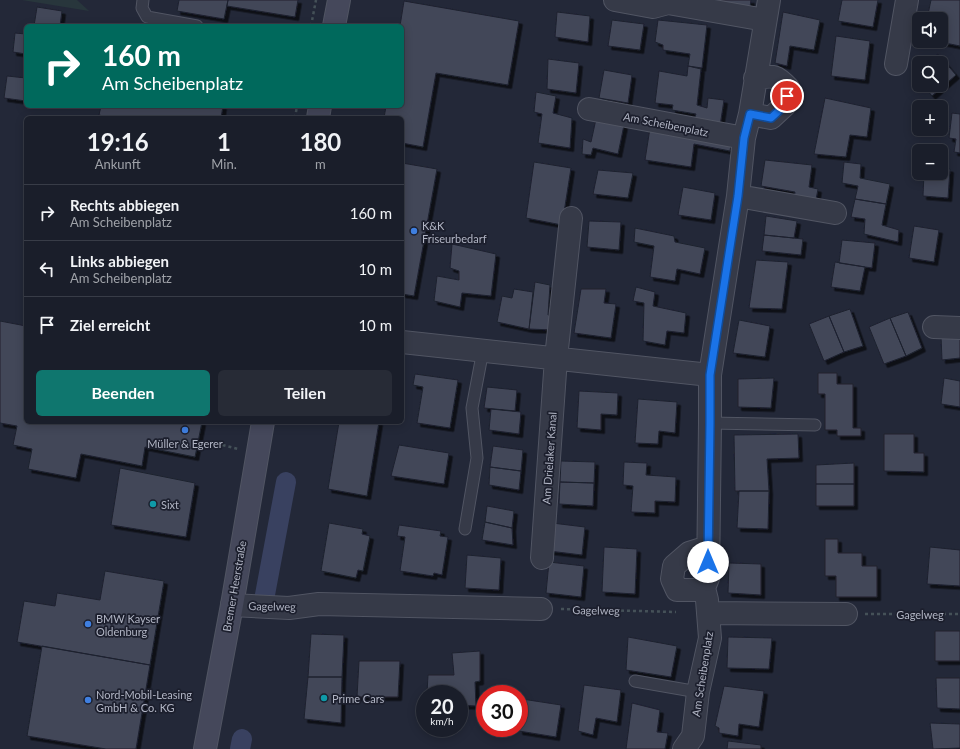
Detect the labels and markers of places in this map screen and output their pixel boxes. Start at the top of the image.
pin [770,79,804,113]
place label: K&K Friseurbedarf [422,219,487,245]
marker: K&K Friseurbedarf [409,226,419,236]
marker: Müller & Egerer [180,425,190,435]
place label: Müller & Egerer [147,437,223,450]
place label: Sixt [161,498,179,511]
marker: Sixt [148,499,158,509]
place label: BMW Kayser Oldenburg [96,612,160,638]
marker: BMW Kayser Oldenburg [83,619,93,629]
place label: Nord-Mobil-Leasing GmbH & Co. KG [96,688,192,714]
place label: Prime Cars [332,692,385,705]
marker: Prime Cars [319,693,329,703]
marker: Nord-Mobil-Leasing GmbH & Co. KG [83,695,93,705]

